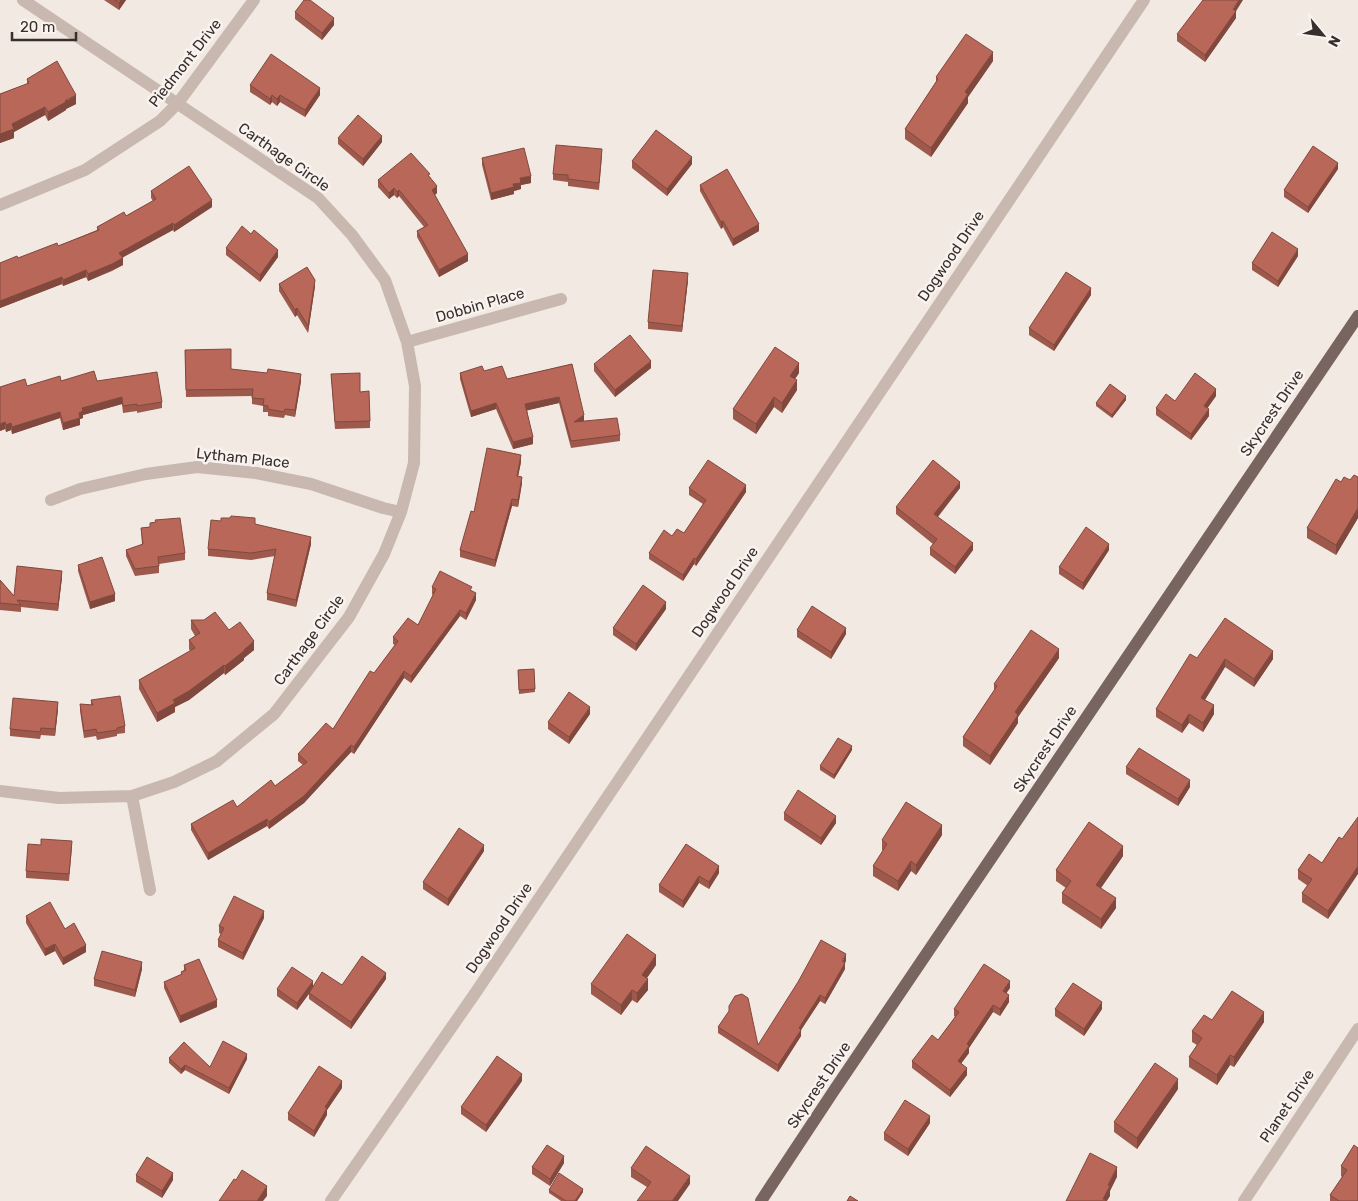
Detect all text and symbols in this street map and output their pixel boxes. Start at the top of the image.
scale bar [12,10,76,42]
north arrow [1298,10,1348,60]
street label: Piedmont Drive [145,15,225,111]
text: 20 m [20,18,55,36]
text: N [1324,33,1344,50]
street label: Carthage Circle [235,119,333,195]
street label: Dogwood Drive [914,207,988,305]
street label: Dobbin Place [434,284,526,326]
street label: Skycrest Drive [1236,366,1308,460]
street label: Lytham Place [195,444,291,472]
street label: Dogwood Drive [688,543,762,641]
street label: Carthage Circle [270,591,348,689]
street label: Skycrest Drive [1009,702,1081,796]
street label: Dogwood Drive [462,879,536,977]
street label: Skycrest Drive [783,1038,855,1132]
street label: Planet Drive [1256,1066,1318,1146]

